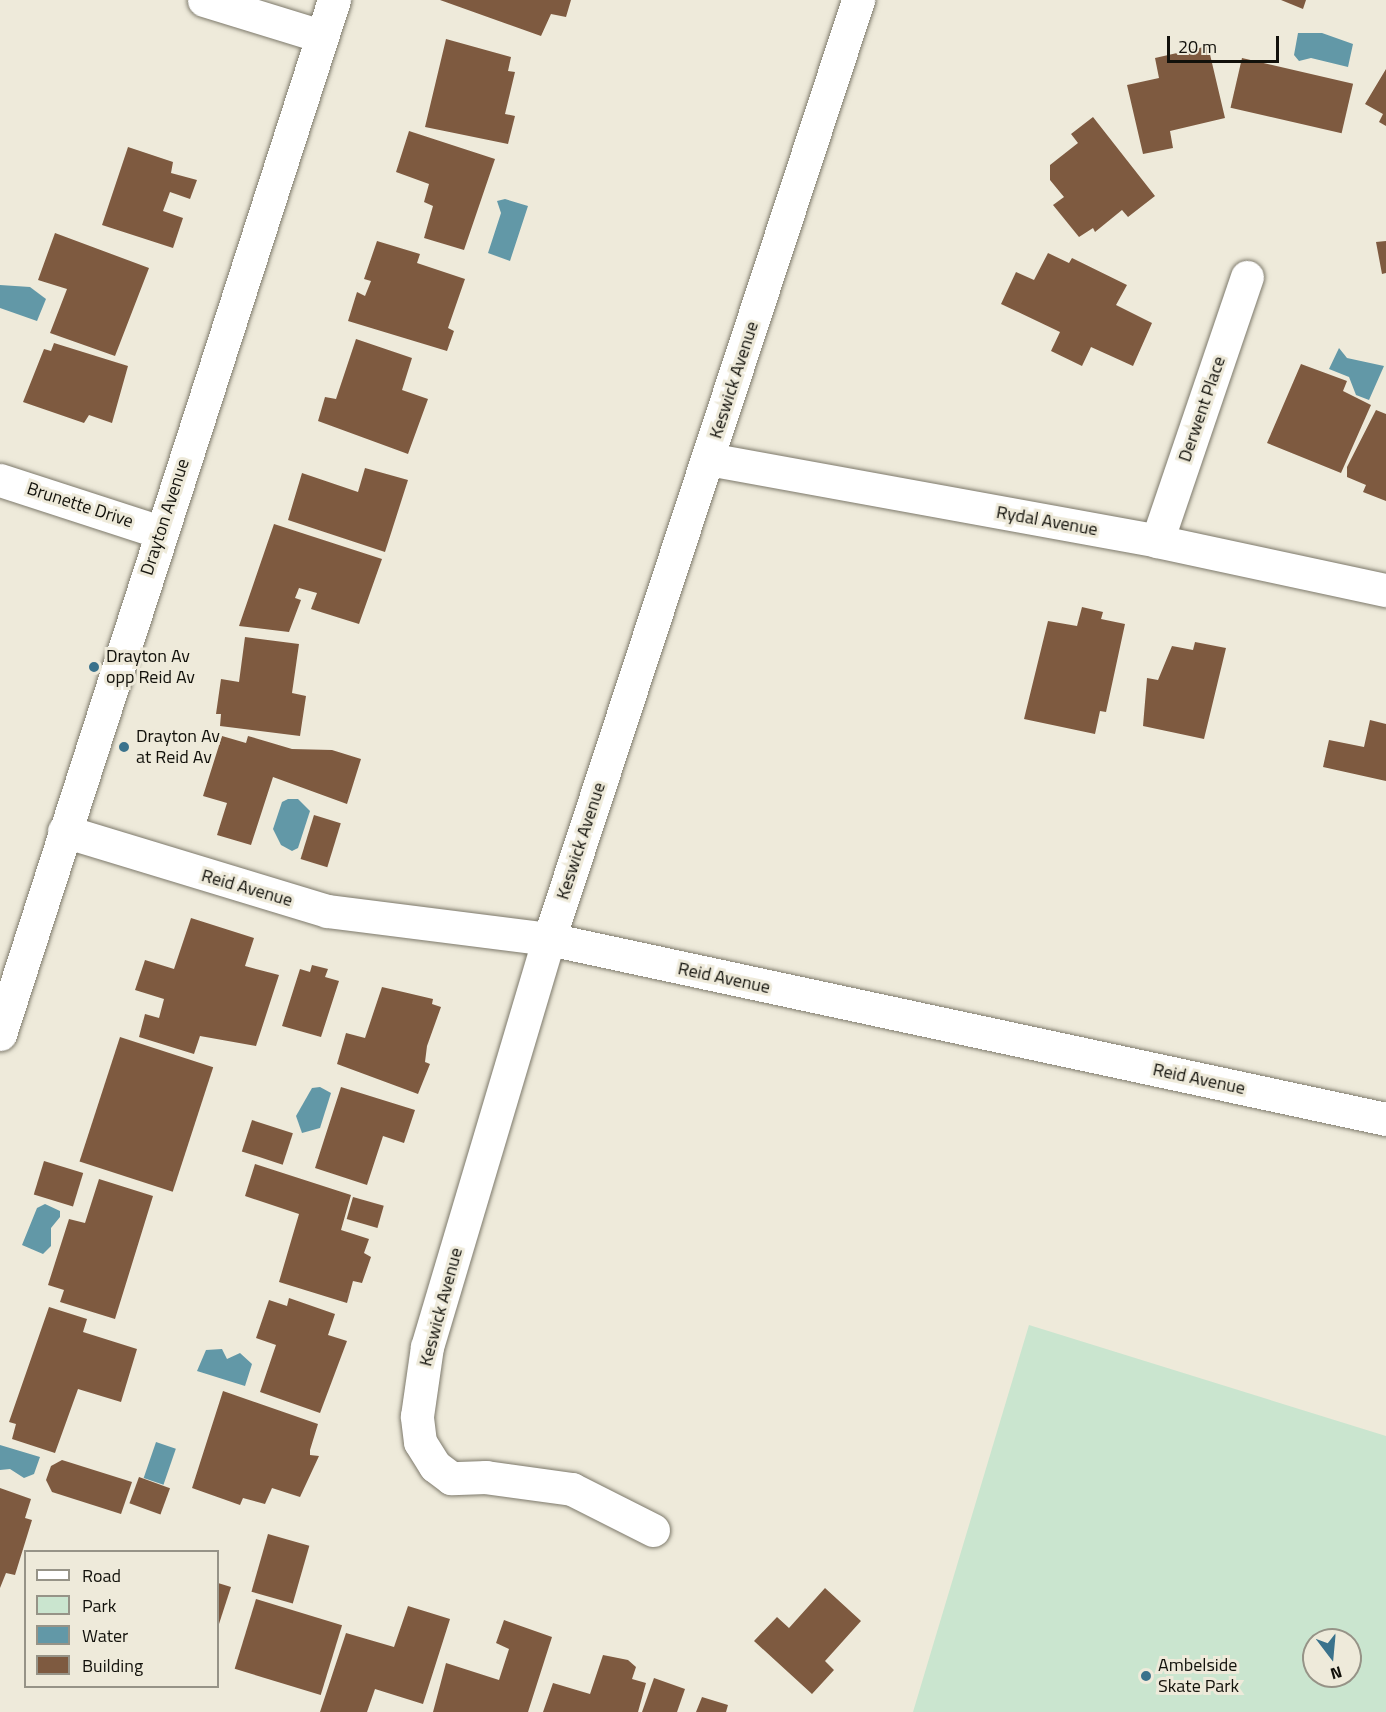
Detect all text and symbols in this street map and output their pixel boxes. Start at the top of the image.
scale bar [1170,24,1282,62]
text: 20 m [1178,33,1217,60]
street label: Keswick Avenue [705,319,763,441]
street label: Derwent Place [1174,353,1230,465]
street label: Drayton Avenue [136,456,194,578]
street label: Brunette Drive [24,478,136,532]
street label: Rydal Avenue [995,501,1099,541]
place label: Drayton Av opp Reid Av [106,646,195,688]
marker: Drayton Av opp Reid Av [87,660,101,674]
place label: Drayton Av at Reid Av [136,726,220,768]
marker: Drayton Av at Reid Av [117,740,131,754]
street label: Keswick Avenue [552,780,610,902]
street label: Reid Avenue [199,865,295,911]
street label: Reid Avenue [676,958,772,998]
street label: Reid Avenue [1151,1059,1247,1099]
street label: Keswick Avenue [415,1245,467,1369]
legend [24,1550,219,1688]
text: Road [82,1562,121,1589]
text: Park [82,1592,116,1619]
text: Water [82,1622,128,1649]
north arrow [1302,1628,1362,1688]
text: Building [82,1652,143,1679]
place label: Ambelside Skate Park [1158,1655,1239,1698]
text: N [1328,1660,1345,1686]
marker: Ambelside Skate Park [1139,1669,1153,1683]

